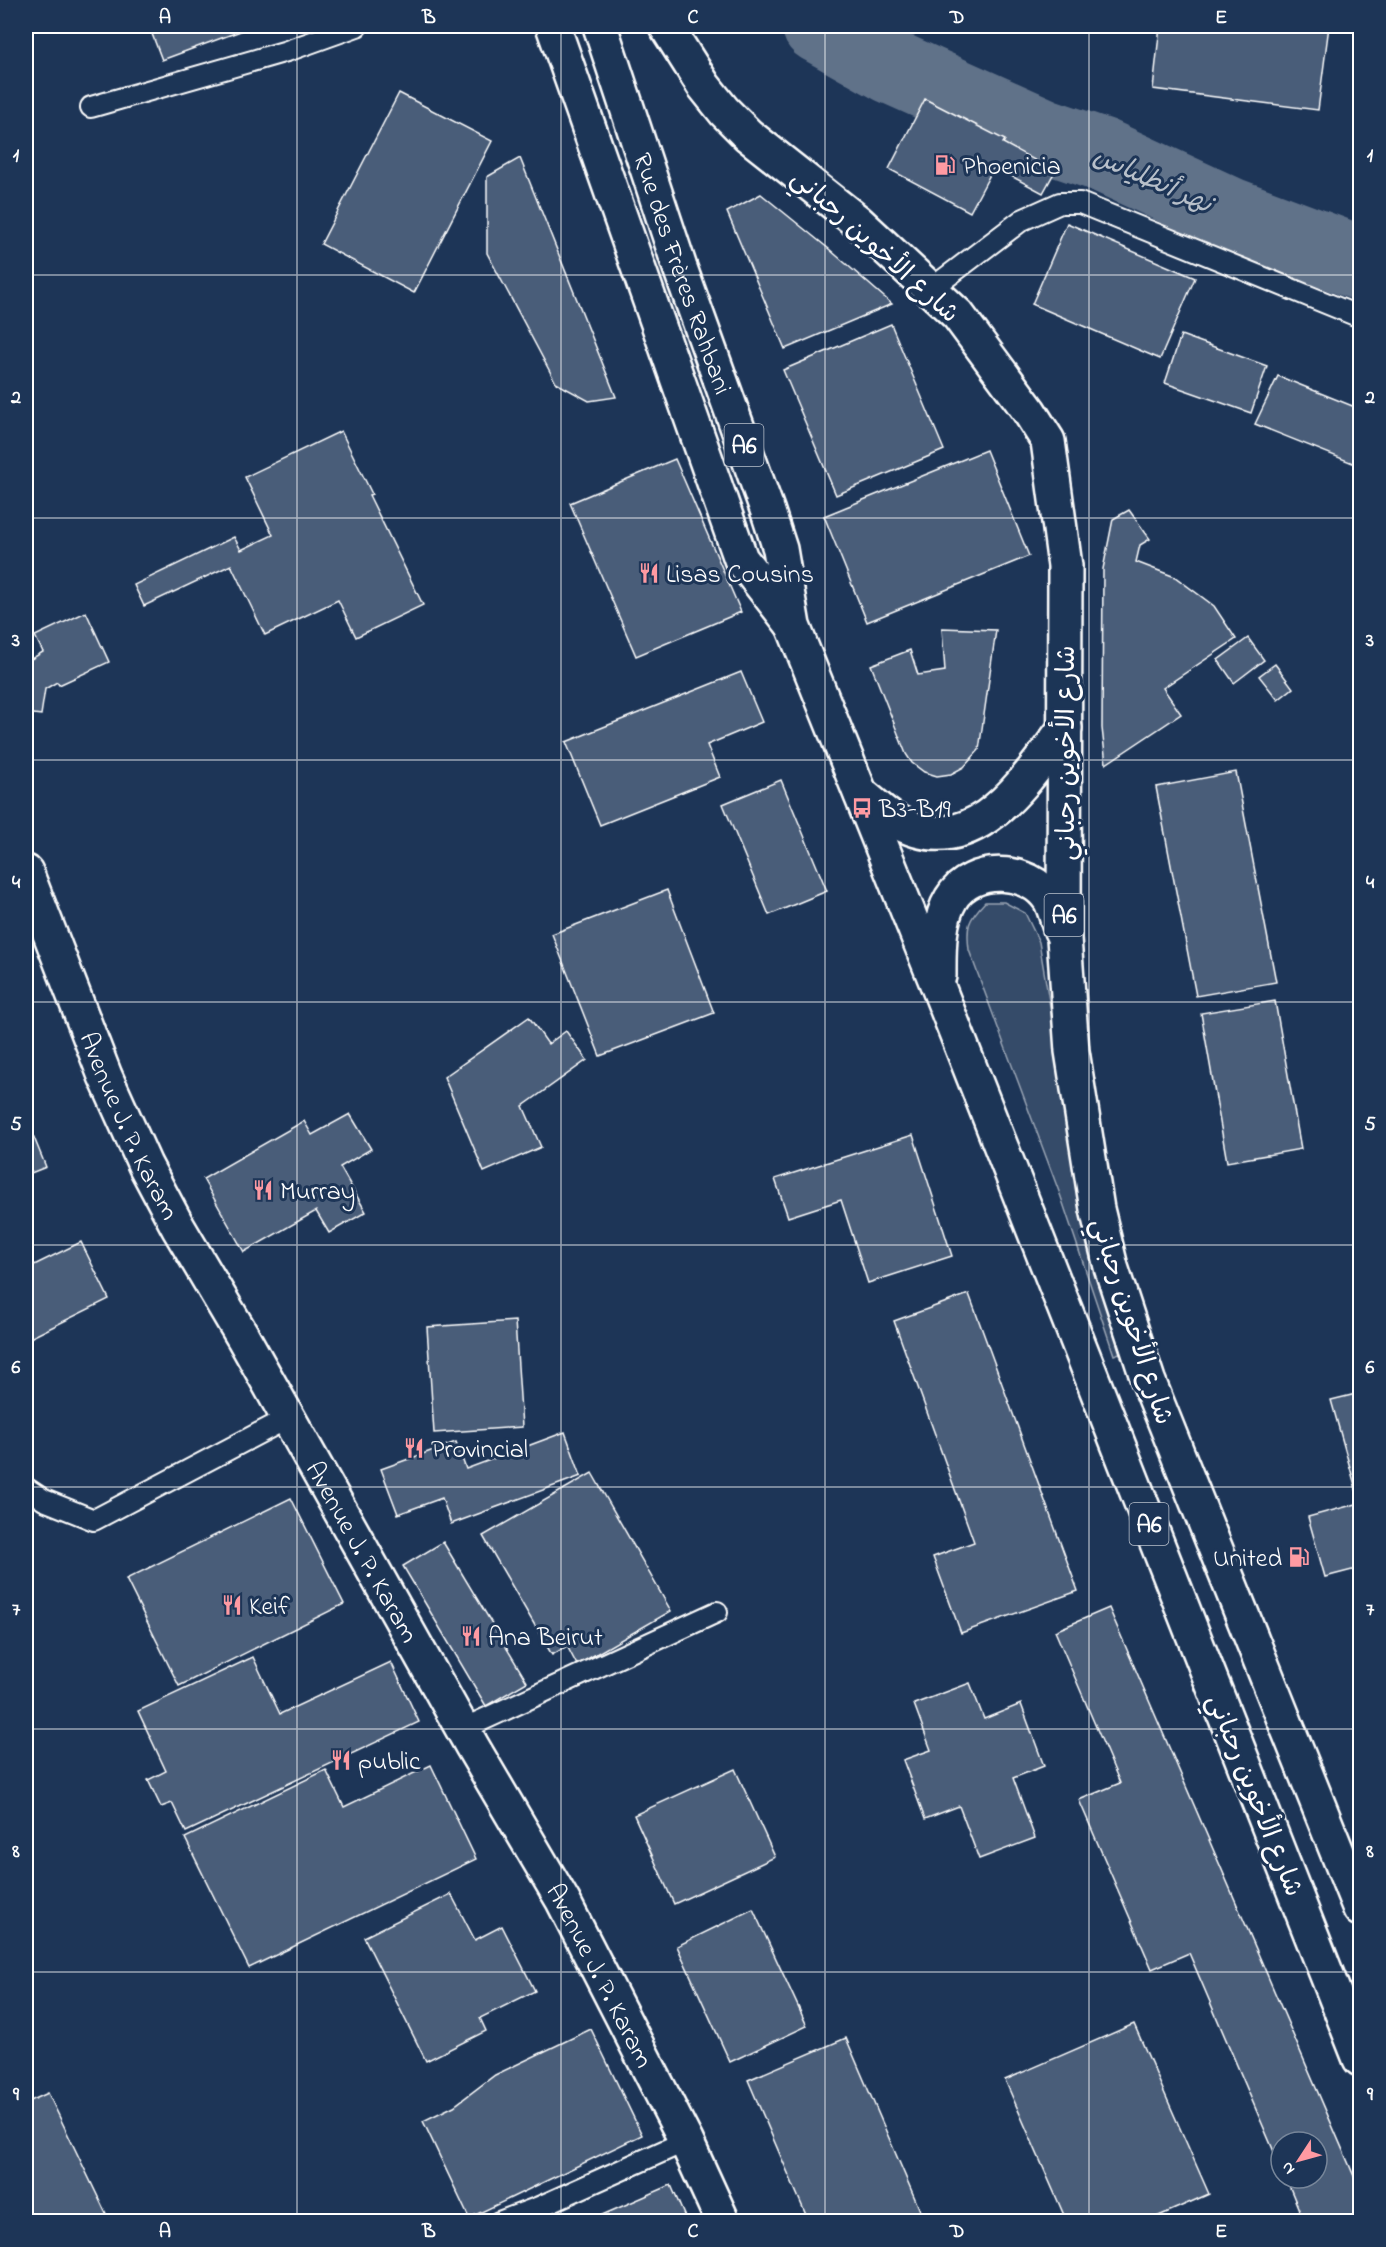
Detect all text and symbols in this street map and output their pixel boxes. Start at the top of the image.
text: A [159,4,171,33]
text: B [421,4,436,33]
text: C [688,4,699,33]
text: D [949,4,964,33]
text: E [1215,4,1227,33]
water label: نهر أنطلياس [1086,138,1220,226]
text: 1 [13,142,20,171]
text: 1 [1367,142,1374,171]
street label: Rue des Frères Rahbani [621,148,740,400]
place label: Phoenicia [962,149,1061,187]
fuel station icon: Phoenicia [933,153,957,177]
street label: شارع الأخوين رحباني [781,160,968,334]
text: 2 [10,384,21,413]
text: 2 [1364,384,1375,413]
road number: A6 [724,424,764,466]
place label: Lisas Cousins [666,557,814,595]
restaurant icon: Lisas Cousins [637,561,661,585]
text: 3 [11,627,20,656]
text: 3 [1365,627,1374,656]
street label: شارع الأخوين رحباني [1047,645,1088,861]
place label: B3-B19 [878,792,951,830]
bus stop icon: B3-B19 [850,796,874,820]
text: 4 [12,869,21,898]
text: 4 [1366,869,1375,898]
road number: A6 [1044,894,1084,936]
street label: Avenue J. P. Karam [68,1027,187,1228]
text: 5 [10,1111,22,1140]
text: 5 [1364,1111,1376,1140]
place label: Murray [280,1174,355,1212]
restaurant icon: Murray [251,1178,275,1202]
street label: شارع الأخوين رحباني [1078,1213,1183,1431]
text: 6 [12,1354,21,1383]
text: 6 [1366,1354,1375,1383]
place label: Provincial [431,1432,528,1470]
restaurant icon: Provincial [402,1436,426,1460]
street label: Avenue J. P. Karam [294,1455,427,1651]
road number: A6 [1130,1503,1168,1545]
place label: United [1213,1541,1282,1579]
fuel station icon: United [1287,1545,1311,1569]
place label: Keif [249,1589,291,1627]
restaurant icon: Keif [220,1593,244,1617]
text: 7 [12,1596,21,1625]
text: 7 [1366,1596,1375,1625]
place label: Ana Beirut [488,1620,603,1658]
restaurant icon: Ana Beirut [459,1624,483,1648]
street label: شارع الأخوين رحباني [1194,1688,1313,1903]
place label: public [358,1744,421,1782]
restaurant icon: public [329,1748,353,1772]
text: 8 [11,1838,20,1867]
text: 8 [1365,1838,1374,1867]
street label: Avenue J. P. Karam [535,1877,661,2075]
text: 9 [12,2081,20,2110]
text: 9 [1366,2081,1374,2110]
north arrow [1269,2130,1329,2190]
text: N [1275,2156,1301,2179]
text: A [159,2218,171,2247]
text: B [421,2218,436,2247]
text: C [688,2218,699,2247]
text: D [949,2218,964,2247]
text: E [1215,2218,1227,2247]

